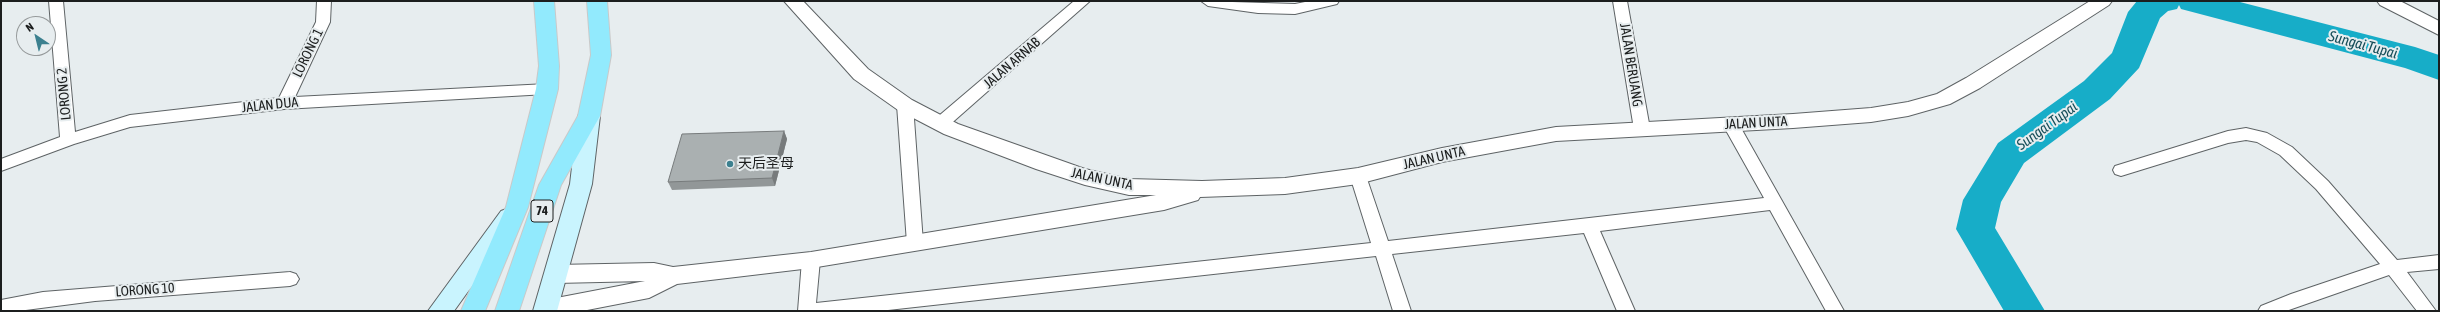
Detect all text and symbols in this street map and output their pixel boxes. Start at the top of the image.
north arrow [16,16,56,56]
text: N [24,20,36,34]
street label: JALAN BERUANG [1616,22,1646,108]
street label: LORONG 1 [289,26,327,80]
water label: Sungai Tupai [2327,27,2399,63]
street label: JALAN ARNAB [980,34,1044,92]
street label: LORONG 2 [53,67,75,121]
street label: JALAN DUA [241,94,299,116]
water label: Sungai Tupai [2013,98,2081,154]
street label: JALAN UNTA [1724,113,1788,133]
street label: JALAN UNTA [1402,143,1466,173]
place label: 天后圣母 [738,156,794,172]
marker: 天后圣母 [725,159,735,169]
street label: JALAN UNTA [1070,164,1134,194]
road number: 74 [531,200,553,222]
street label: LORONG 10 [115,280,175,300]

